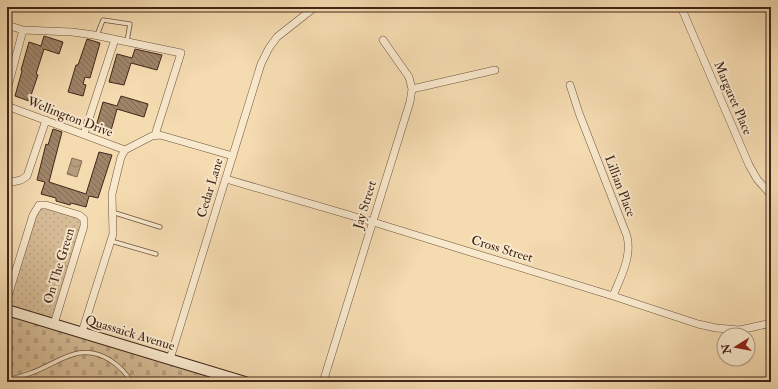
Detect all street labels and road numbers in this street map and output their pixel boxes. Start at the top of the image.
street label: Margaret Place [710,59,756,138]
street label: Wellington Drive [24,93,116,141]
street label: Lillian Place [601,153,639,220]
street label: Cedar Lane [193,156,227,220]
street label: Jay Street [350,179,381,232]
street label: On The Green [40,226,78,306]
street label: Cross Street [469,232,535,266]
street label: Quassaick Avenue [83,312,177,354]

